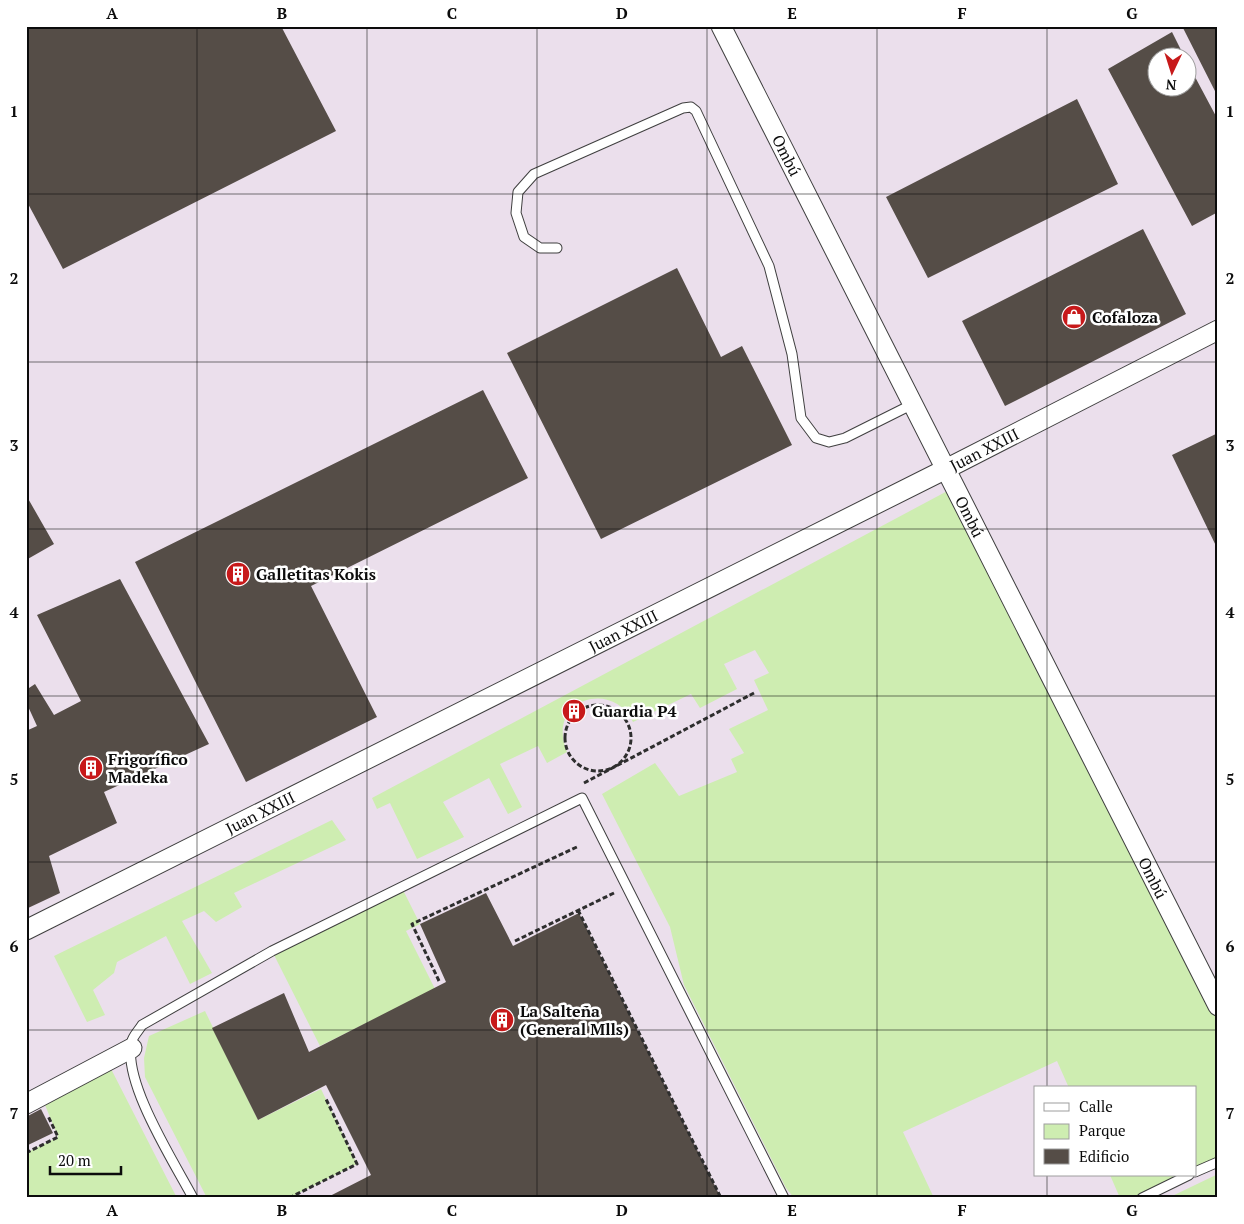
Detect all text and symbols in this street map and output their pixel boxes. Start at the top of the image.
text: A [106,2,118,24]
text: B [277,2,287,24]
text: C [447,2,457,24]
text: D [616,2,628,24]
text: E [787,2,797,24]
text: F [957,2,967,24]
text: G [1126,2,1138,24]
north arrow [1146,48,1196,98]
text: N [1165,76,1177,95]
text: 1 [9,100,19,122]
text: 1 [1225,100,1235,122]
street label: Ombú [767,131,806,180]
text: 2 [9,267,19,289]
text: 2 [1225,267,1235,289]
shop icon: Cofaloza [1061,304,1087,330]
place label: Cofaloza [1092,306,1158,328]
street label: Juan XXIII [946,423,1022,476]
text: 3 [9,434,19,456]
text: 3 [1225,434,1235,456]
street label: Ombú [950,492,989,541]
building icon: Galletitas Kokis [225,561,251,587]
place label: Galletitas Kokis [256,563,376,585]
text: 4 [9,601,19,623]
text: 4 [1225,601,1235,623]
street label: Juan XXIII [585,604,661,657]
building icon: Guardia P4 [561,698,587,724]
place label: Guardia P4 [592,700,677,722]
place label: Frigorífico Madeka [108,748,188,788]
building icon: Frigorífico Madeka [78,755,104,781]
text: 5 [9,768,19,790]
text: 5 [1225,768,1235,790]
street label: Juan XXIII [222,786,298,839]
street label: Ombú [1133,853,1173,902]
text: 6 [9,935,19,957]
text: 6 [1225,935,1235,957]
place label: La Salteña (General Mlls) [520,1000,629,1040]
building icon: La Salteña (General Mlls) [489,1007,515,1033]
legend [1034,1086,1196,1176]
text: Calle [1079,1096,1113,1116]
text: 7 [9,1102,19,1124]
text: 7 [1225,1102,1235,1124]
text: Parque [1079,1120,1126,1140]
scale bar [50,1144,121,1176]
text: Edificio [1079,1146,1129,1166]
text: 20 m [58,1150,91,1170]
text: A [106,1199,118,1221]
text: B [277,1199,287,1221]
text: C [447,1199,457,1221]
text: D [616,1199,628,1221]
text: E [787,1199,797,1221]
text: F [957,1199,967,1221]
text: G [1126,1199,1138,1221]

